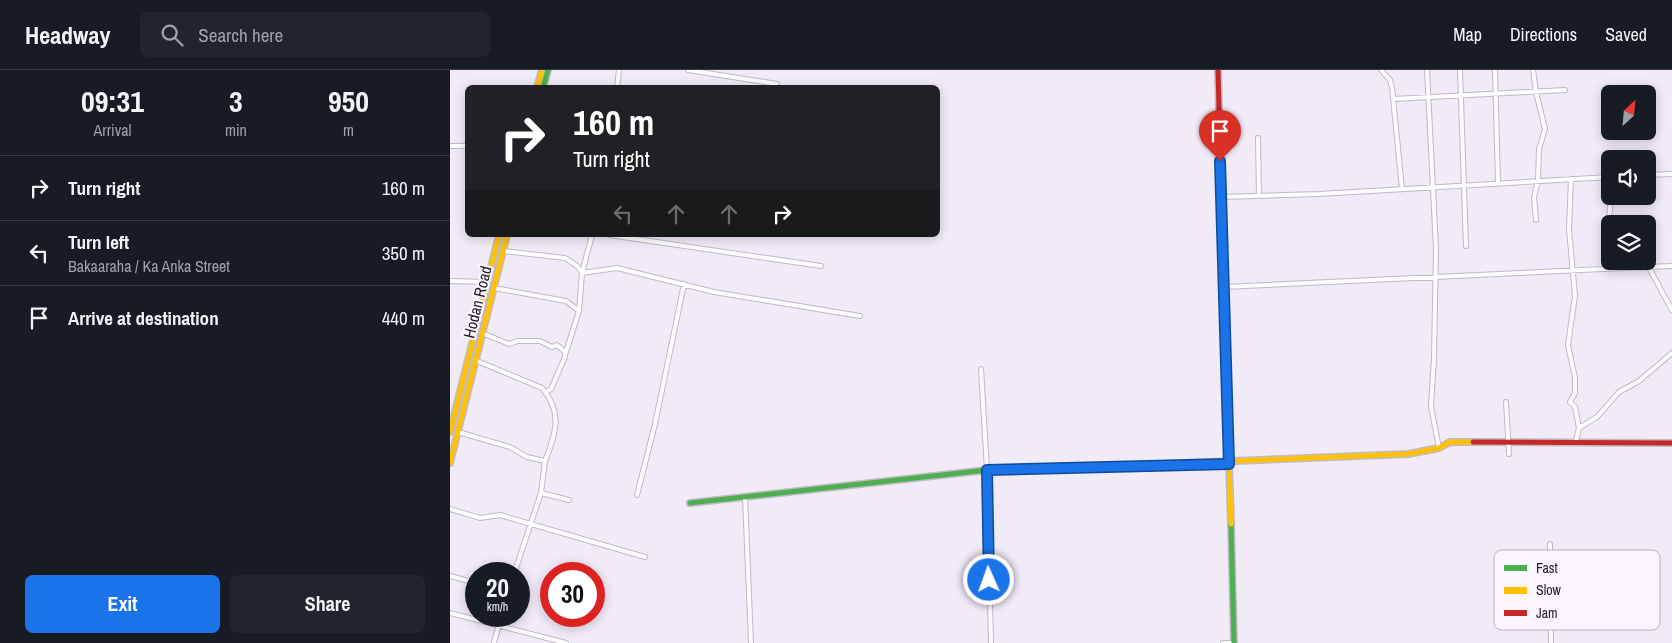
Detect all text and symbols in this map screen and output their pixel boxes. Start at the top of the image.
search box [140,12,490,57]
text: Headway [25,19,110,51]
icon: search [158,21,186,49]
text: Search here [198,22,283,48]
text: Map [1453,22,1482,47]
text: Directions [1510,22,1577,47]
text: Saved [1605,22,1647,47]
text: 09:31 [81,81,144,121]
text: 3 [229,81,243,121]
text: 950 [328,81,369,121]
north arrow [1601,85,1656,140]
map controls [1601,85,1656,270]
text: 160 m [573,99,654,146]
icon: right [490,105,555,170]
pin [1199,110,1241,161]
icon: arrive [1206,117,1234,145]
text: Arrival [94,119,131,141]
text: min [225,119,247,141]
text: m [343,119,354,141]
text: Turn right [573,144,650,174]
button: sound [1601,150,1656,205]
icon: right [25,174,53,202]
text: Turn right [68,175,140,201]
text: 160 m [382,175,425,201]
icon: left [609,200,637,228]
icon: ahead [662,200,690,228]
icon: ahead [715,200,743,228]
icon: right [768,200,796,228]
button: layers [1601,215,1656,270]
text: Turn left [68,229,129,255]
icon: left [25,239,53,267]
text: 350 m [382,240,425,266]
text: Bakaaraha / Ka Anka Street [68,255,230,277]
street label: Hodan Road [457,264,497,340]
icon: arrive [25,304,53,332]
text: Arrive at destination [68,305,219,331]
text: 440 m [382,305,425,331]
legend [1494,550,1660,630]
position arrow [962,553,1014,605]
text: Fast [1536,559,1558,577]
speed limit sign: 30 [540,562,605,627]
text: 20 [486,571,509,605]
button: Exit [25,575,220,633]
button: Share [230,575,425,633]
text: Slow [1536,581,1562,599]
text: km/h [487,599,508,615]
text: Jam [1536,604,1558,622]

